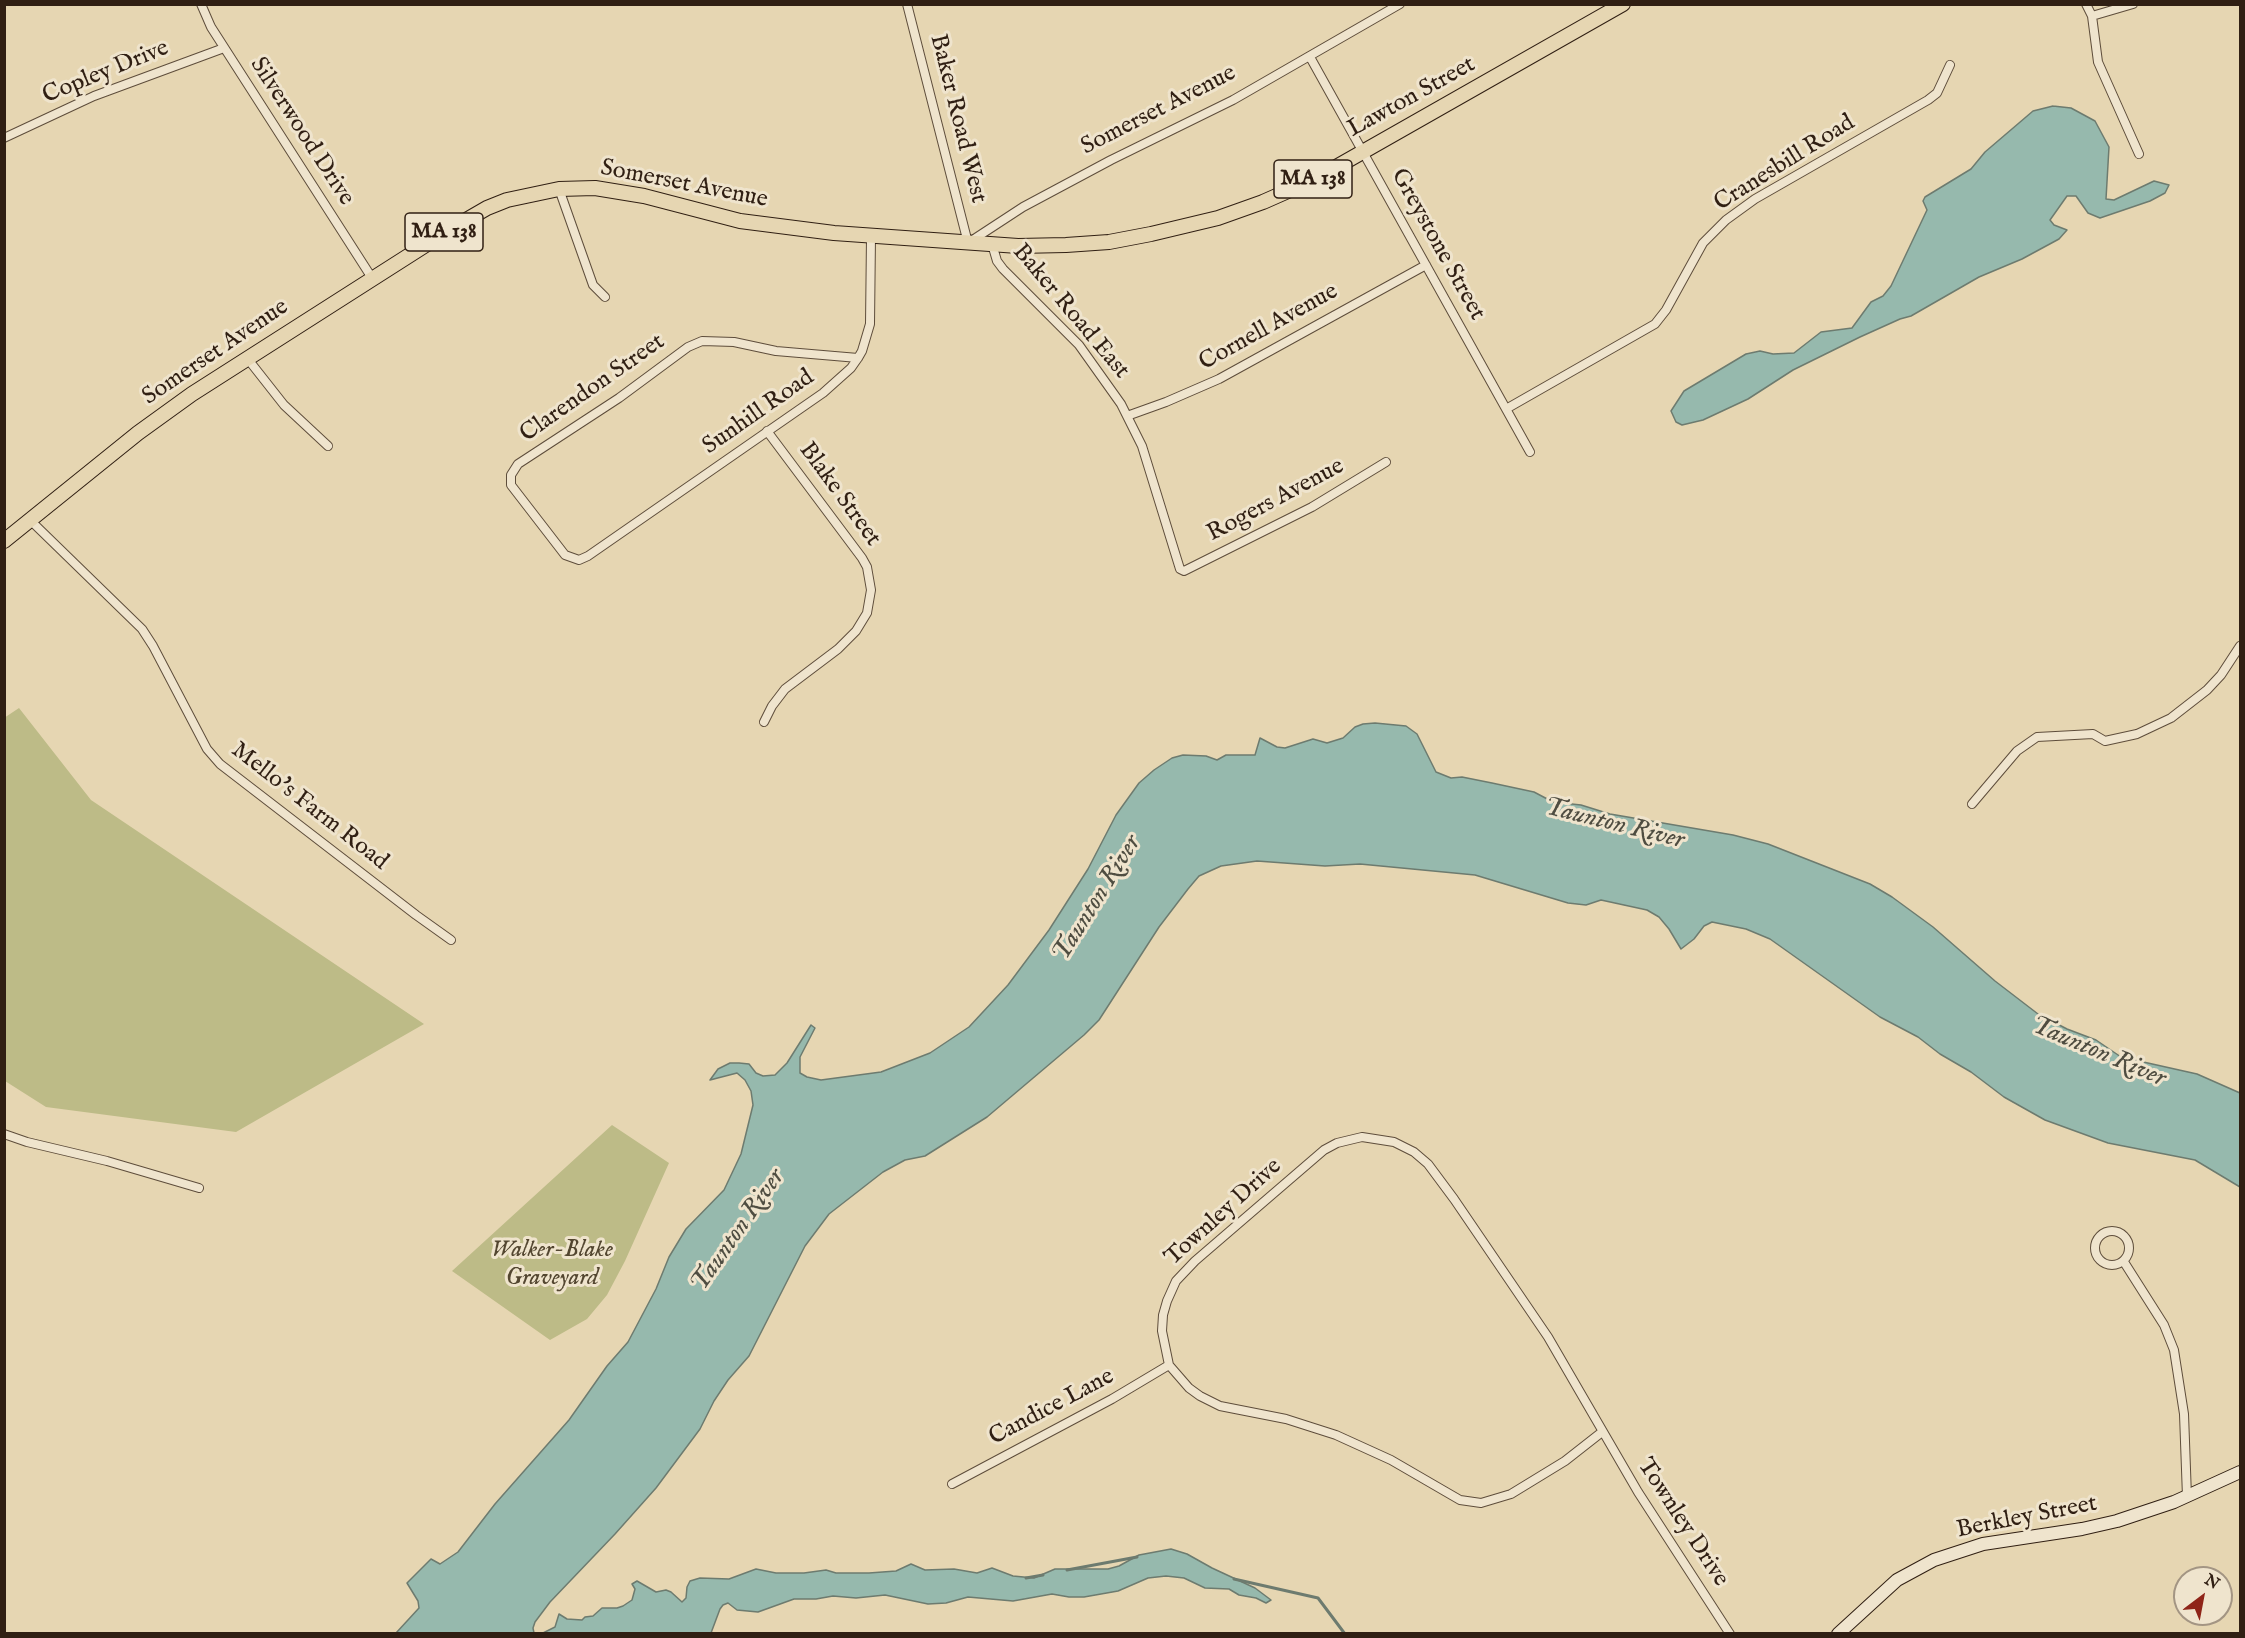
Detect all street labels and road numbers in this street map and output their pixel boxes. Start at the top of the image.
street label: Baker Road West [922,32,992,206]
street label: Copley Drive [39,35,173,111]
street label: Lawton Street [1343,51,1481,145]
street label: Silverwood Drive [242,53,360,211]
street label: Somerset Avenue [1077,60,1241,162]
street label: Cranesbill Road [1709,109,1861,219]
street label: Somerset Avenue [598,155,770,215]
road number: MA 138 [1274,160,1352,198]
street label: Greystone Street [1383,164,1491,326]
road number: MA 138 [405,213,483,251]
street label: Baker Road East [1005,239,1135,385]
street label: Cornell Avenue [1195,278,1343,378]
street label: Somerset Avenue [138,294,294,412]
street label: Clarendon Street [515,328,671,450]
street label: Sunhill Road [698,364,820,462]
street label: Blake Street [792,437,886,553]
street label: Rogers Avenue [1203,453,1349,549]
street label: Mello's Farm Road [225,737,393,877]
street label: Townley Drive [1160,1153,1288,1273]
street label: Candice Lane [985,1363,1119,1453]
street label: Townley Drive [1630,1454,1734,1592]
street label: Berkley Street [1954,1490,2100,1546]

